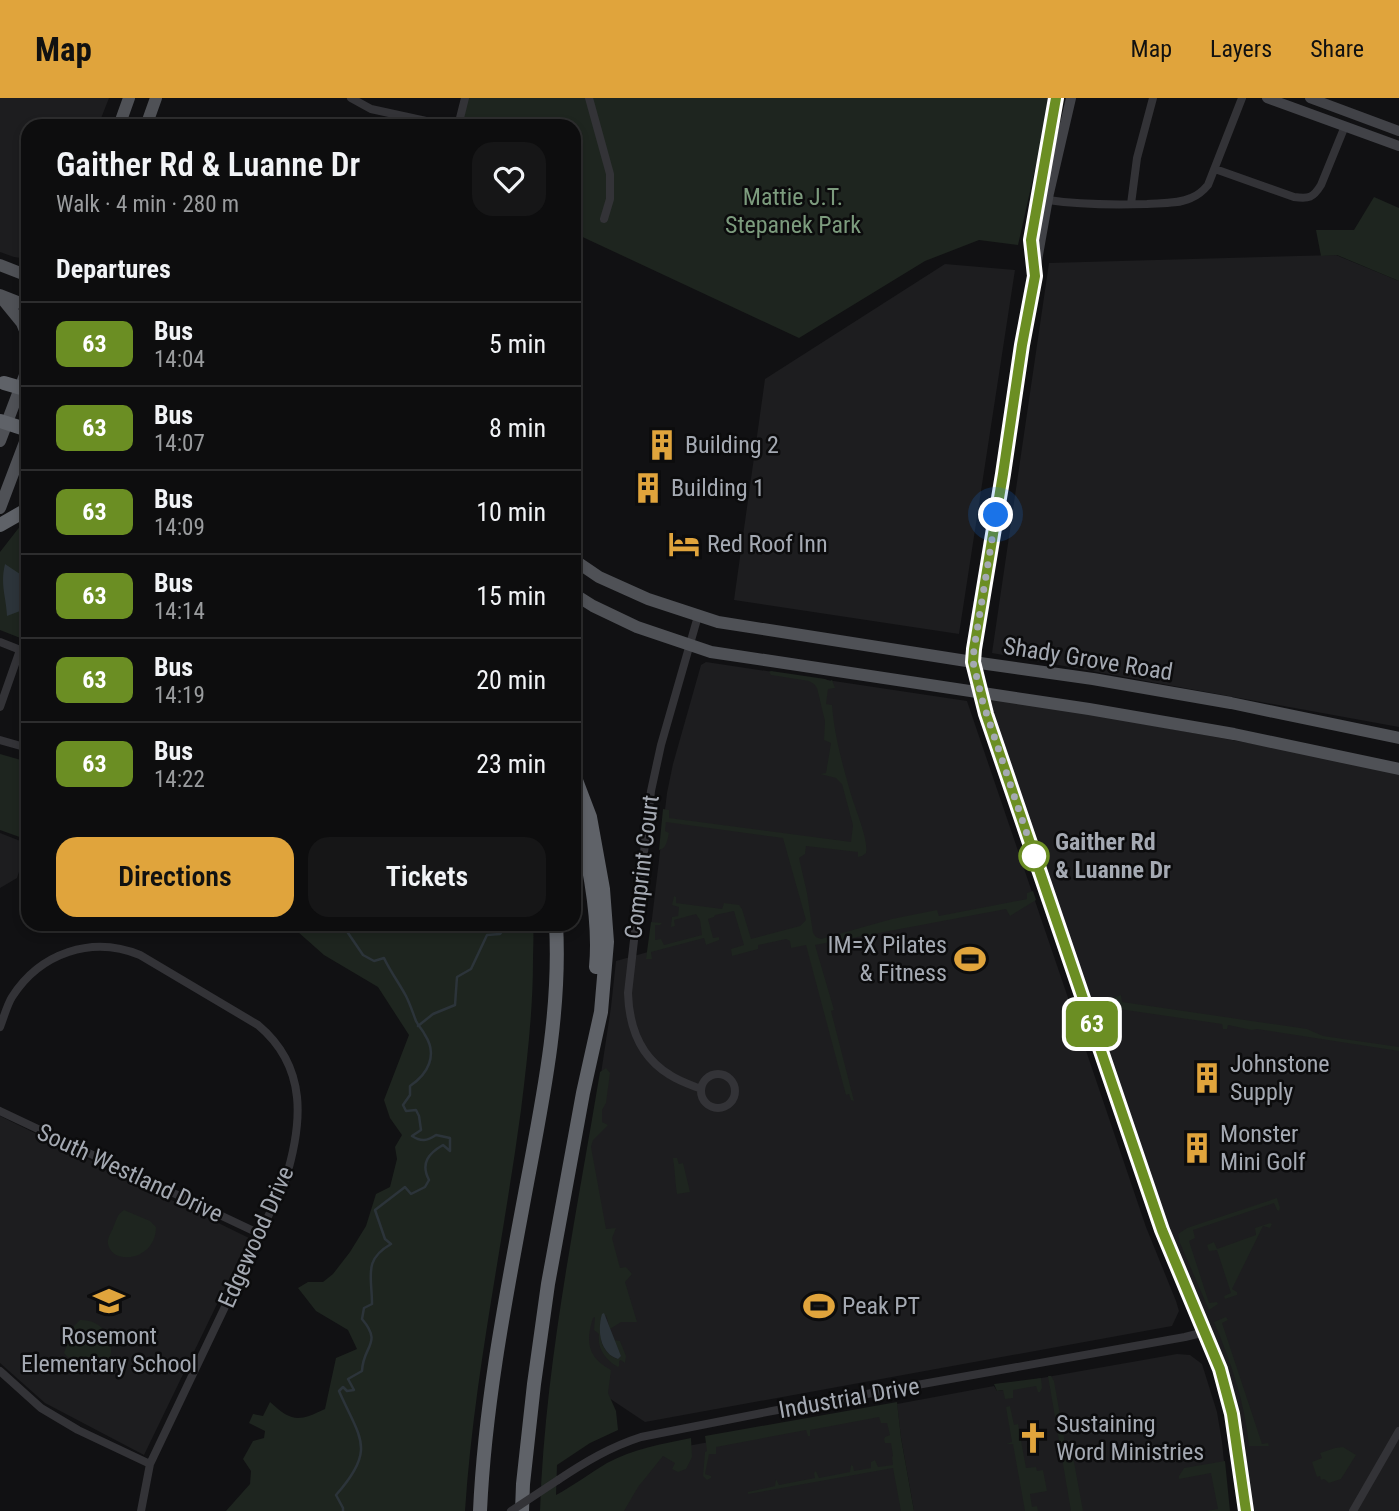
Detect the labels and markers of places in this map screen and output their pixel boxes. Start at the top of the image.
building icon: Building 2 [645,428,679,462]
place label: Building 2 [685,431,779,459]
building icon: Building 1 [631,471,665,505]
place label: Building 1 [671,474,765,502]
hotel icon: Red Roof Inn [667,527,701,561]
place label: Red Roof Inn [707,530,828,558]
place label: Gaither Rd & Luanne Dr [1055,828,1171,884]
marker: Gaither Rd & Luanne Dr [1019,841,1049,871]
place label: IM=X Pilates & Fitness [828,931,947,987]
sports icon: IM=X Pilates & Fitness [953,942,987,976]
place label: Johnstone Supply [1230,1050,1330,1106]
building icon: Johnstone Supply [1190,1061,1224,1095]
place label: Monster Mini Golf [1220,1120,1306,1176]
building icon: Monster Mini Golf [1180,1131,1214,1165]
school or university icon: Rosemont Elementary School [92,1284,126,1318]
sports icon: Peak PT [802,1289,836,1323]
place label: Peak PT [842,1292,920,1320]
place label: Rosemont Elementary School [21,1322,197,1378]
place label: Sustaining Word Ministries [1056,1410,1204,1466]
church icon: Sustaining Word Ministries [1016,1421,1050,1455]

